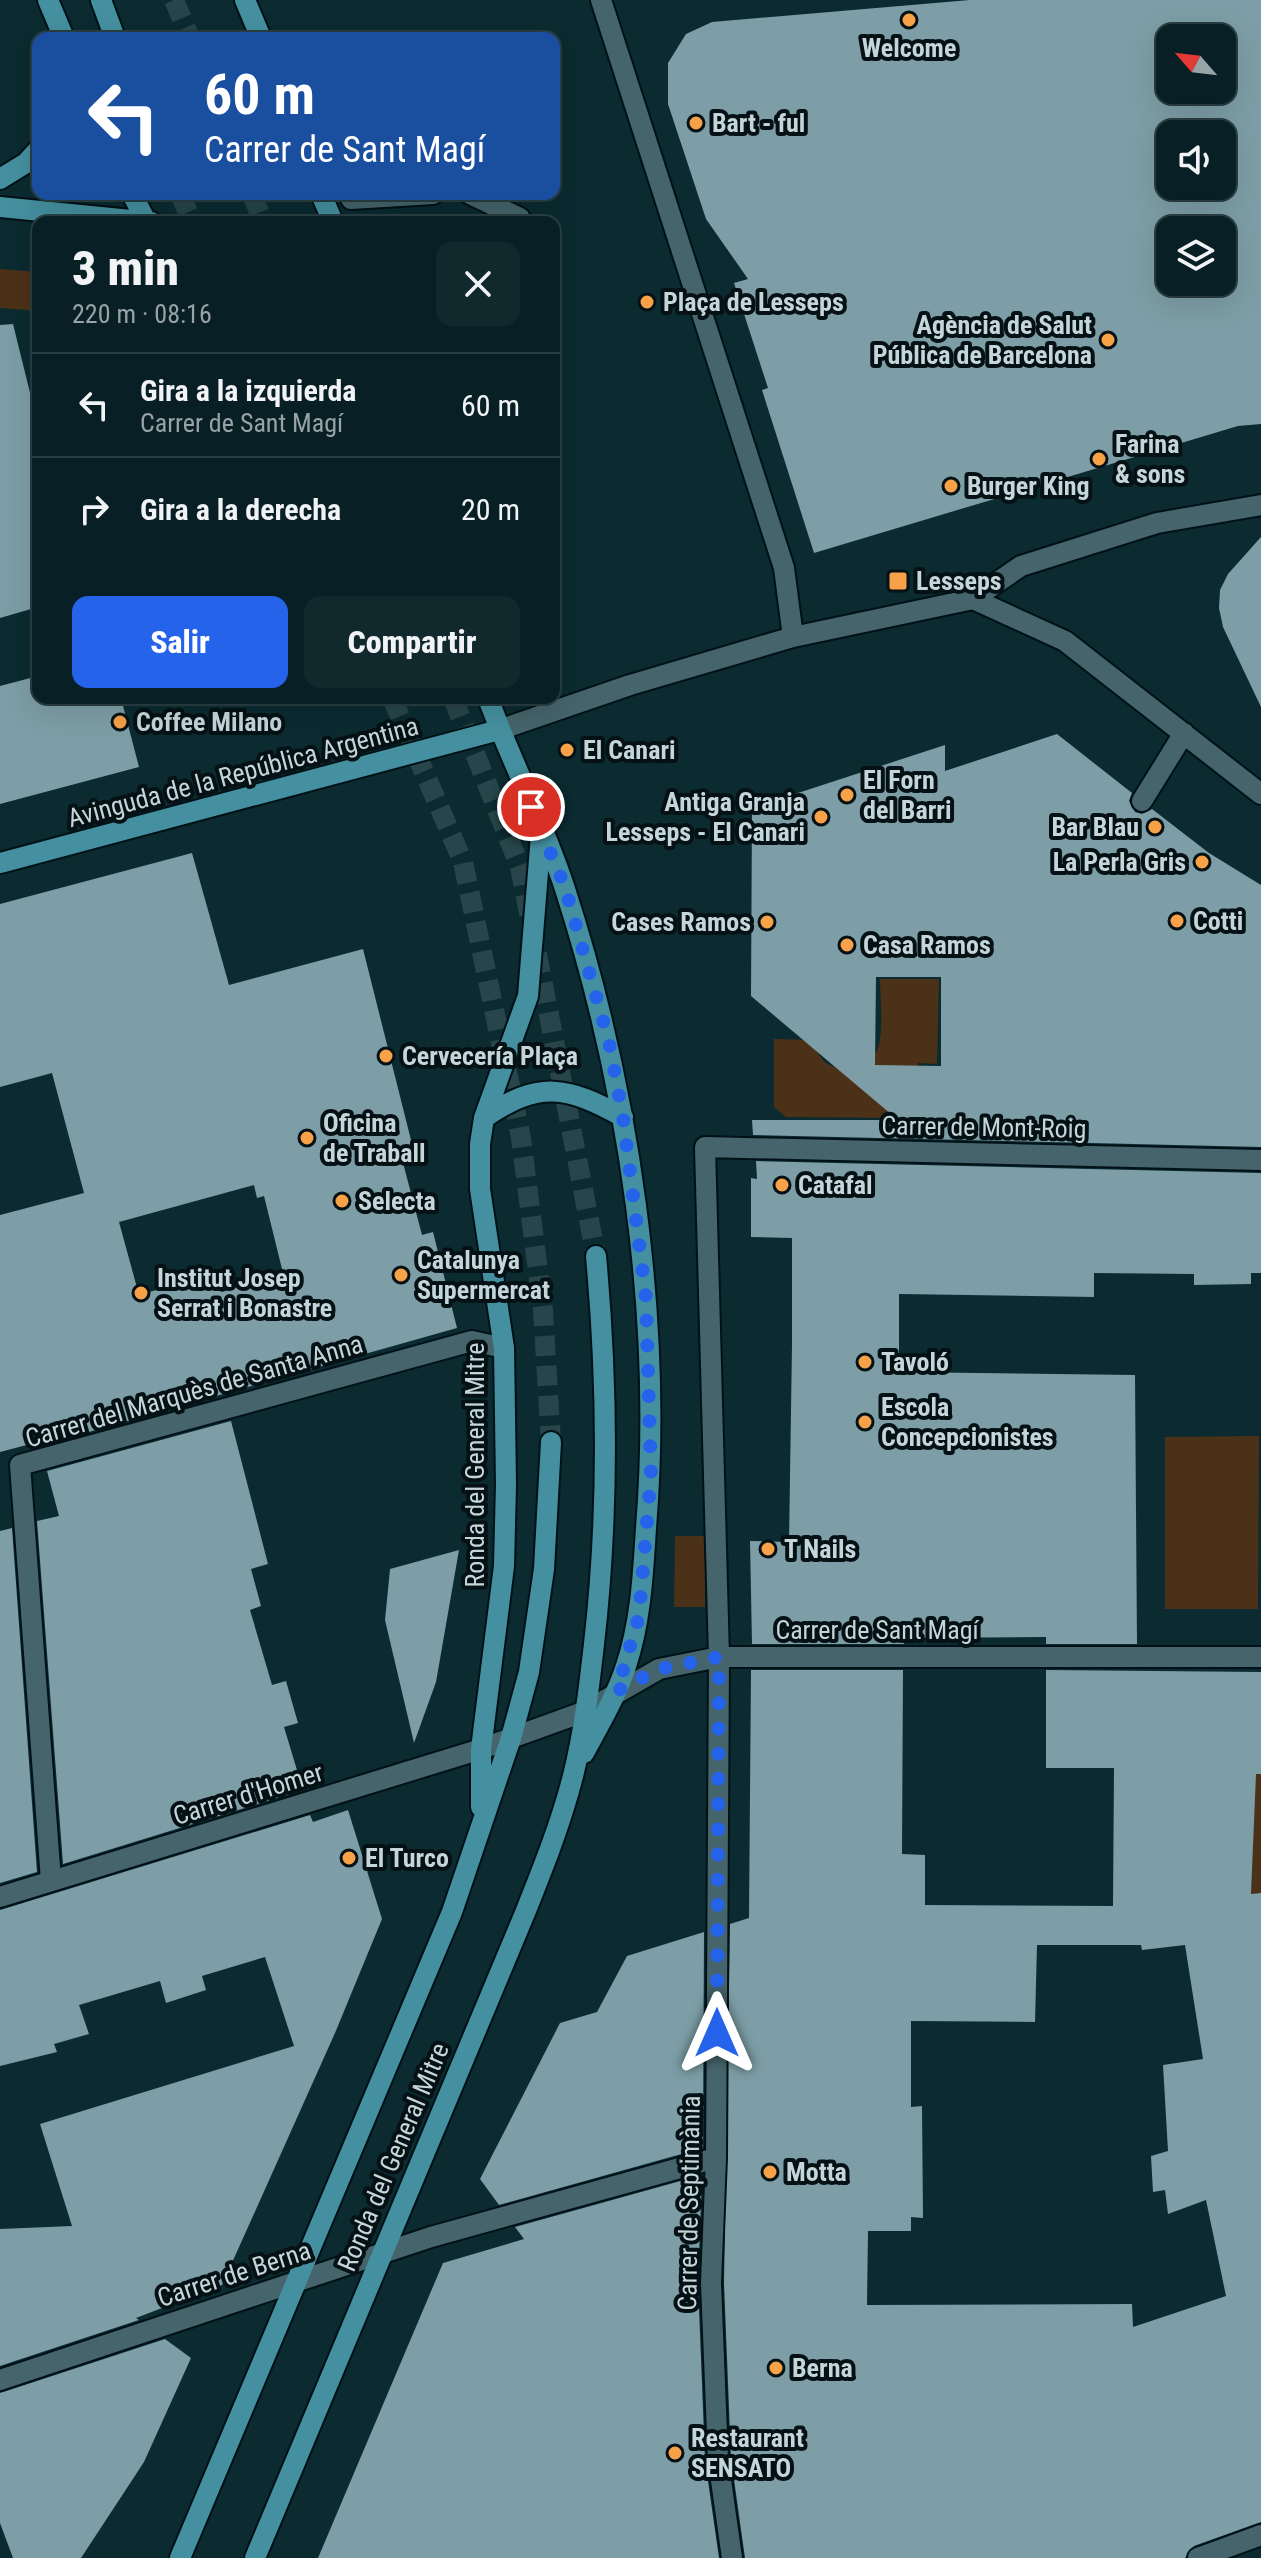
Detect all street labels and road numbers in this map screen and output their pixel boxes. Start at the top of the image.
street label: Avinguda de la República Argentina [64,711,422,833]
street label: Carrer de Mont-Roig [881,1110,1087,1144]
street label: Carrer del Marquès de Santa Anna [22,1328,366,1454]
street label: Ronda del General Mitre [460,1342,490,1588]
street label: Carrer de Sant Magí [775,1615,980,1645]
street label: Carrer d'Homer [169,1757,327,1831]
street label: Ronda del General Mitre [331,2038,455,2276]
street label: Carrer de Septimània [672,2095,706,2311]
street label: Carrer de Berna [154,2235,314,2313]

